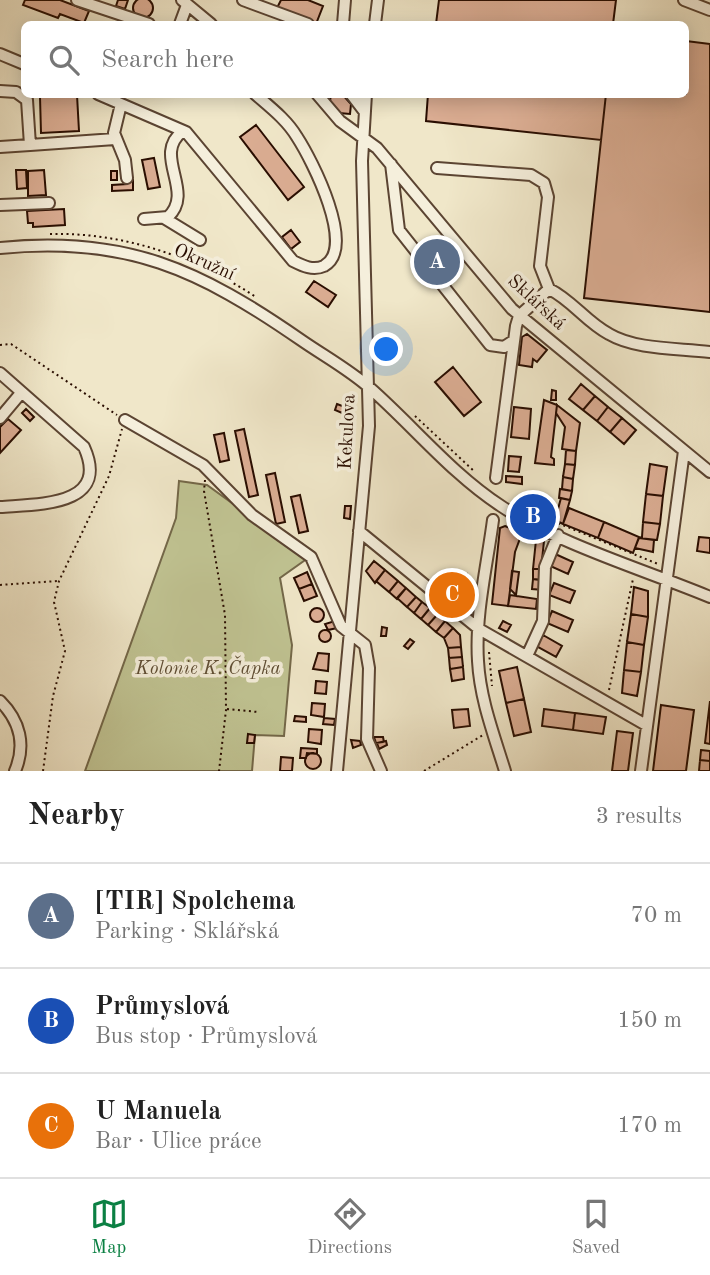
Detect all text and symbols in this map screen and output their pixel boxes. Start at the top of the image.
search box [21,21,689,98]
icon: search [45,41,83,79]
text: Search here [101,47,234,73]
pin: A [414,236,460,288]
street label: Okružní [171,241,238,285]
street label: Sklářská [503,272,569,335]
your location [369,332,403,366]
street label: Kekulova [337,393,360,470]
pin: B [510,491,556,543]
pin: C [429,569,475,621]
park label: Kolonie K. Čapka [134,655,281,679]
text: Nearby [28,801,125,831]
text: 3 results [596,805,682,828]
text: [TIR] Spolchema [95,889,295,915]
text: A [42,904,60,927]
text: 70 m [631,904,682,927]
text: Parking · Sklářská [95,920,279,943]
text: Průmyslová [95,994,230,1020]
text: B [43,1009,59,1032]
text: 150 m [617,1009,682,1032]
text: Bus stop · Průmyslová [95,1025,318,1048]
text: U Manuela [95,1099,222,1125]
text: C [43,1114,59,1137]
text: 170 m [617,1114,682,1137]
text: Bar · Ulice práce [95,1130,262,1153]
tab: Map [90,1195,128,1260]
tab: Directions [308,1195,392,1260]
tab: Saved [572,1195,620,1260]

